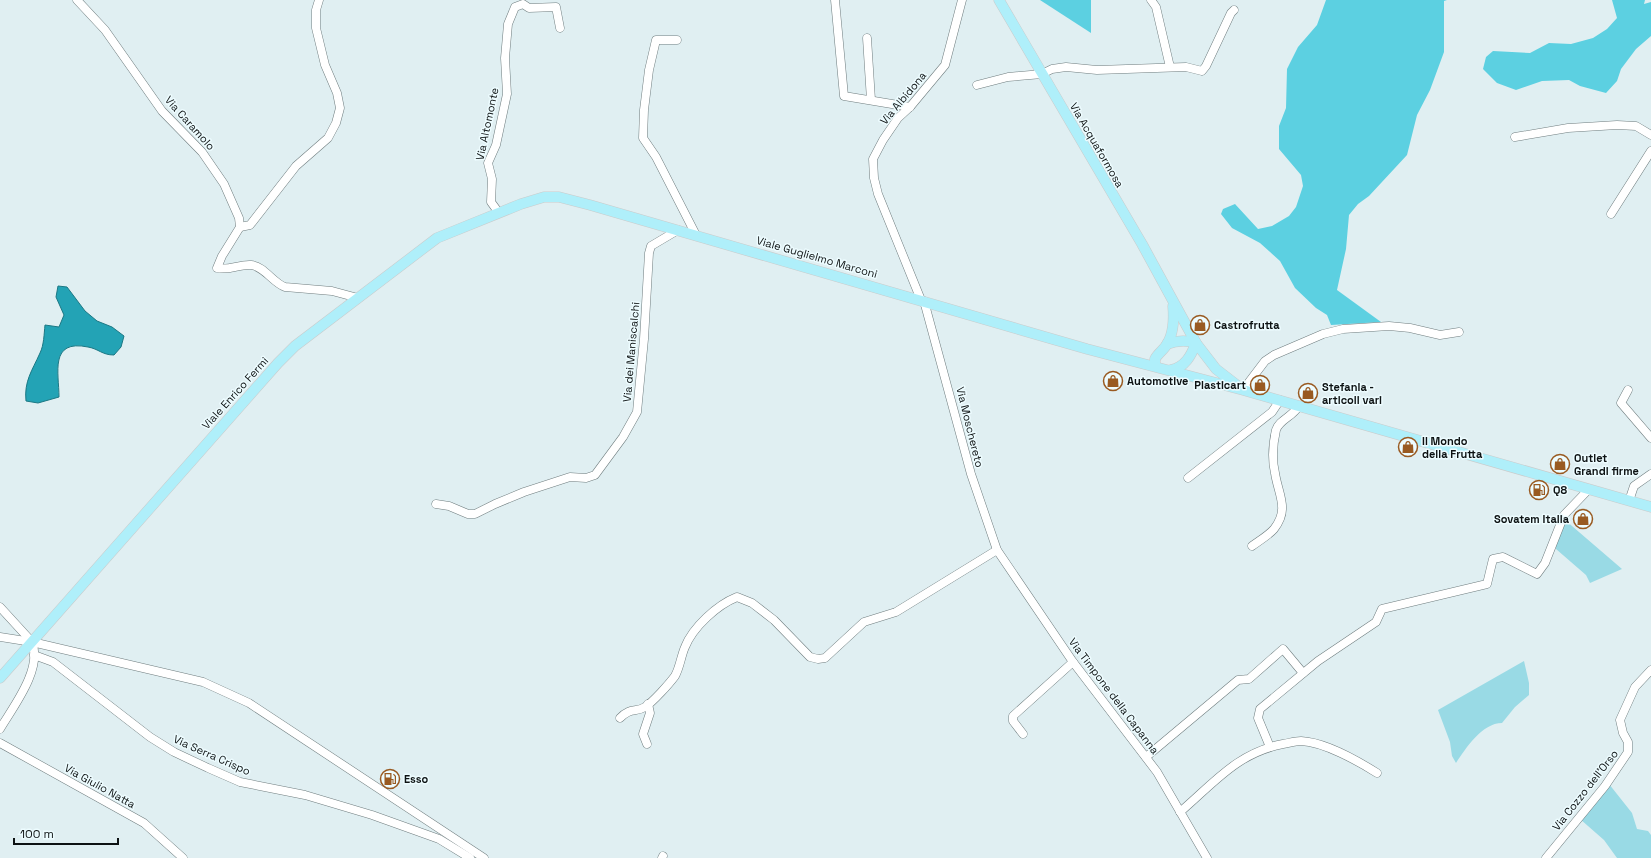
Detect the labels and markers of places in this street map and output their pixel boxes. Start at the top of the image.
shop icon: Castrofrutta [1189,314,1211,336]
place label: Castrofrutta [1214,318,1280,332]
shop icon: Automotive [1102,370,1124,392]
place label: Automotive [1127,374,1188,388]
shop icon: Plasticart [1249,374,1271,396]
place label: Plasticart [1194,378,1246,392]
place label: Stefania - articoli vari [1322,380,1382,407]
shop icon: Stefania - articoli vari [1297,382,1319,404]
place label: Il Mondo della Frutta [1422,434,1483,461]
shop icon: Il Mondo della Frutta [1397,436,1419,458]
place label: Outlet Grandi firme [1574,451,1639,478]
shop icon: Outlet Grandi firme [1549,453,1571,475]
fuel station icon: Q8 [1528,479,1550,501]
place label: Q8 [1553,483,1567,497]
shop icon: Sovatem Italia [1572,508,1594,530]
place label: Sovatem Italia [1494,512,1570,526]
fuel station icon: Esso [379,768,401,790]
place label: Esso [404,772,429,786]

